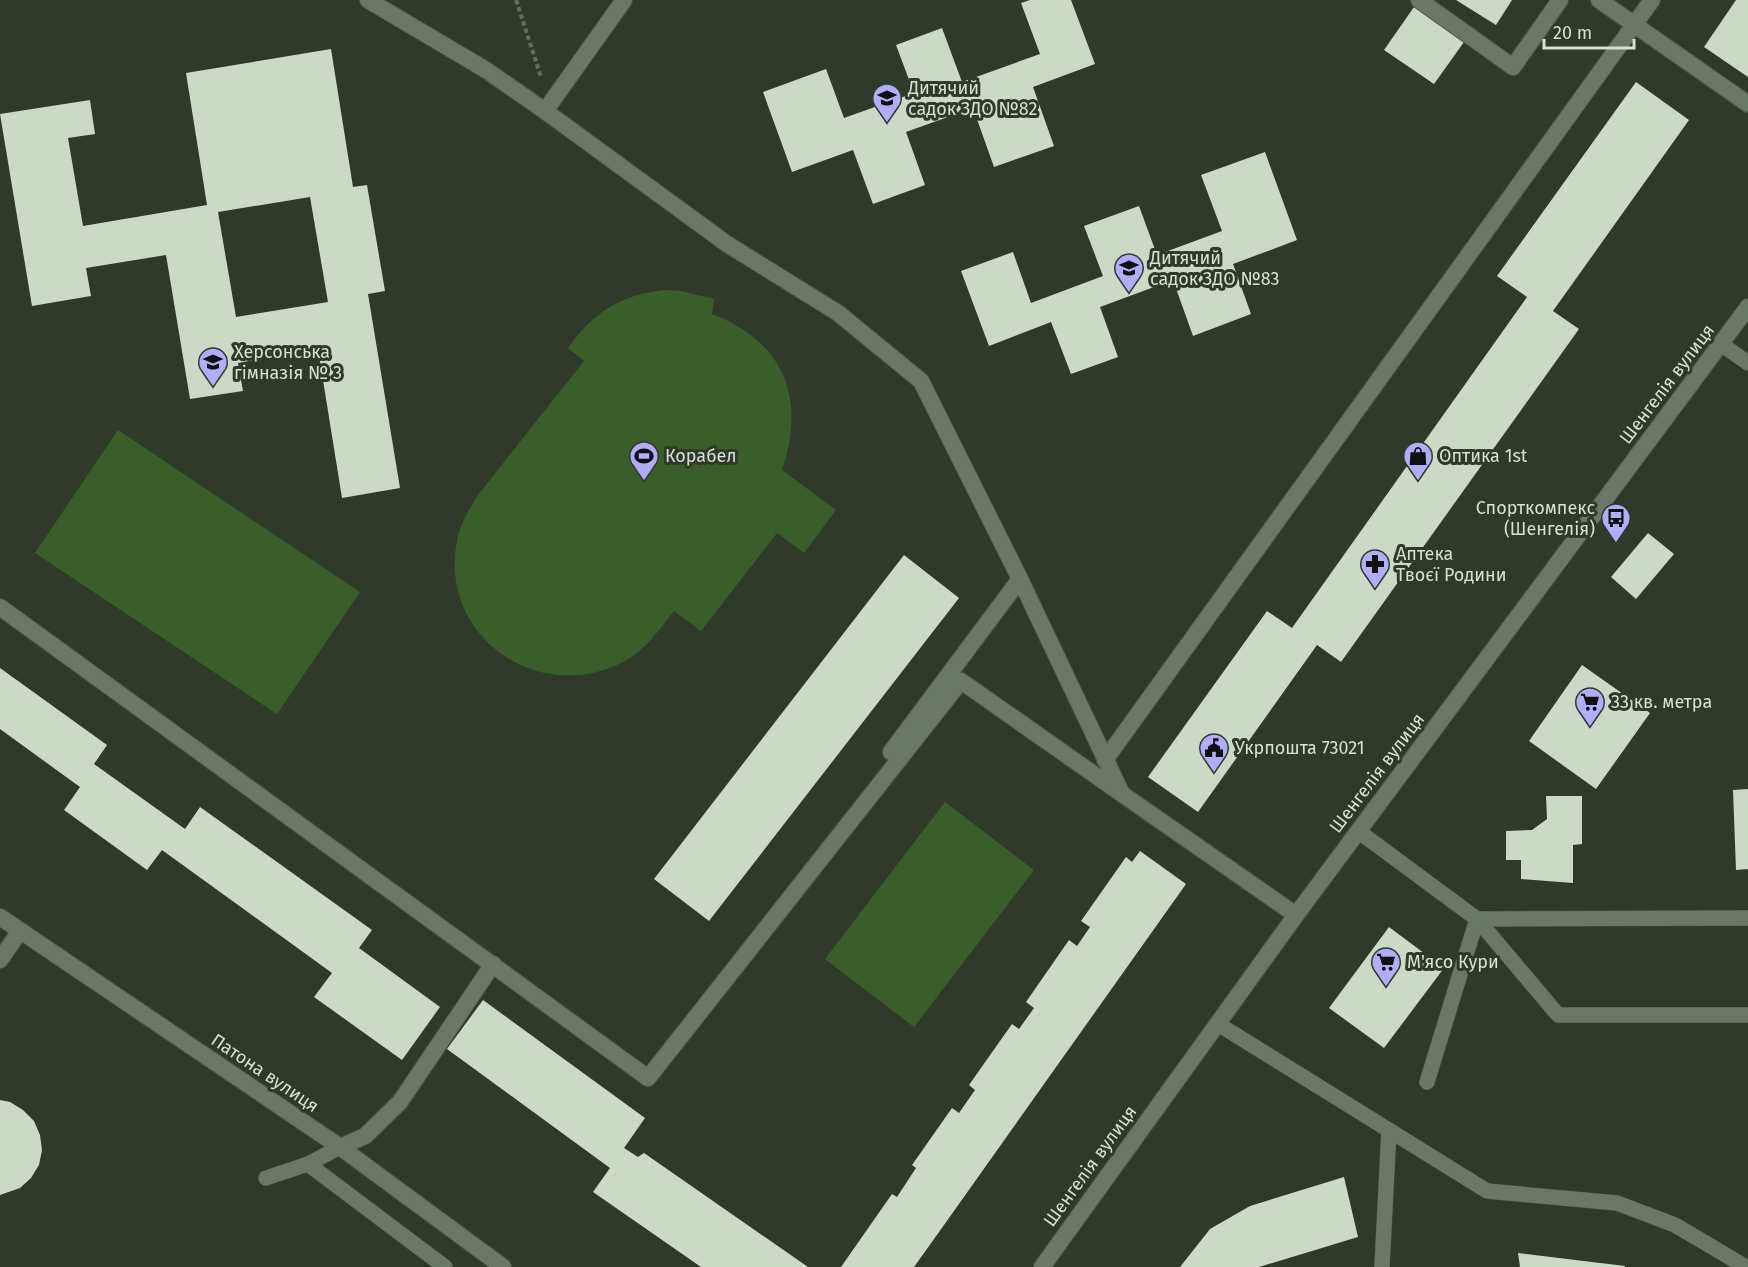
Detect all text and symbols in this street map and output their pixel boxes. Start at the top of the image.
scale bar [1544,12,1634,50]
text: 20 m [1553,22,1592,44]
place label: Дитячий садок ЗДО №82 [907,77,1037,120]
school or university icon: Дитячий садок ЗДО №82 [871,82,903,124]
place label: Дитячий садок ЗДО №83 [1149,247,1280,290]
school or university icon: Дитячий садок ЗДО №83 [1113,252,1145,294]
street label: Шенгелія вулиця [1615,320,1719,448]
place label: Херсонська гімназія № 3 [234,341,342,384]
school or university icon: Херсонська гімназія № 3 [197,346,229,388]
sports icon: Корабел [628,440,660,482]
shop icon: Оптика 1st [1402,440,1434,482]
place label: Корабел [665,445,737,467]
place label: Оптика 1st [1439,445,1528,467]
place label: Спорткомпекс (Шенгелія) [1476,497,1595,540]
bus stop icon: Спорткомпекс (Шенгелія) [1600,502,1632,544]
place label: Аптека Твоєї Родини [1396,543,1506,586]
pharmacy icon: Аптека Твоєї Родини [1359,548,1391,590]
supermarket icon: 33 кв. метра [1574,686,1606,728]
place label: 33 кв. метра [1611,691,1712,713]
street label: Шенгелія вулиця [1325,709,1429,837]
public building icon: Укрпошта 73021 [1198,732,1230,774]
place label: Укрпошта 73021 [1235,737,1365,759]
supermarket icon: М'ясо Кури [1370,946,1402,988]
place label: М'ясо Кури [1407,951,1499,973]
street label: Патона вулиця [207,1029,323,1117]
street label: Шенгелія вулиця [1039,1101,1141,1231]

